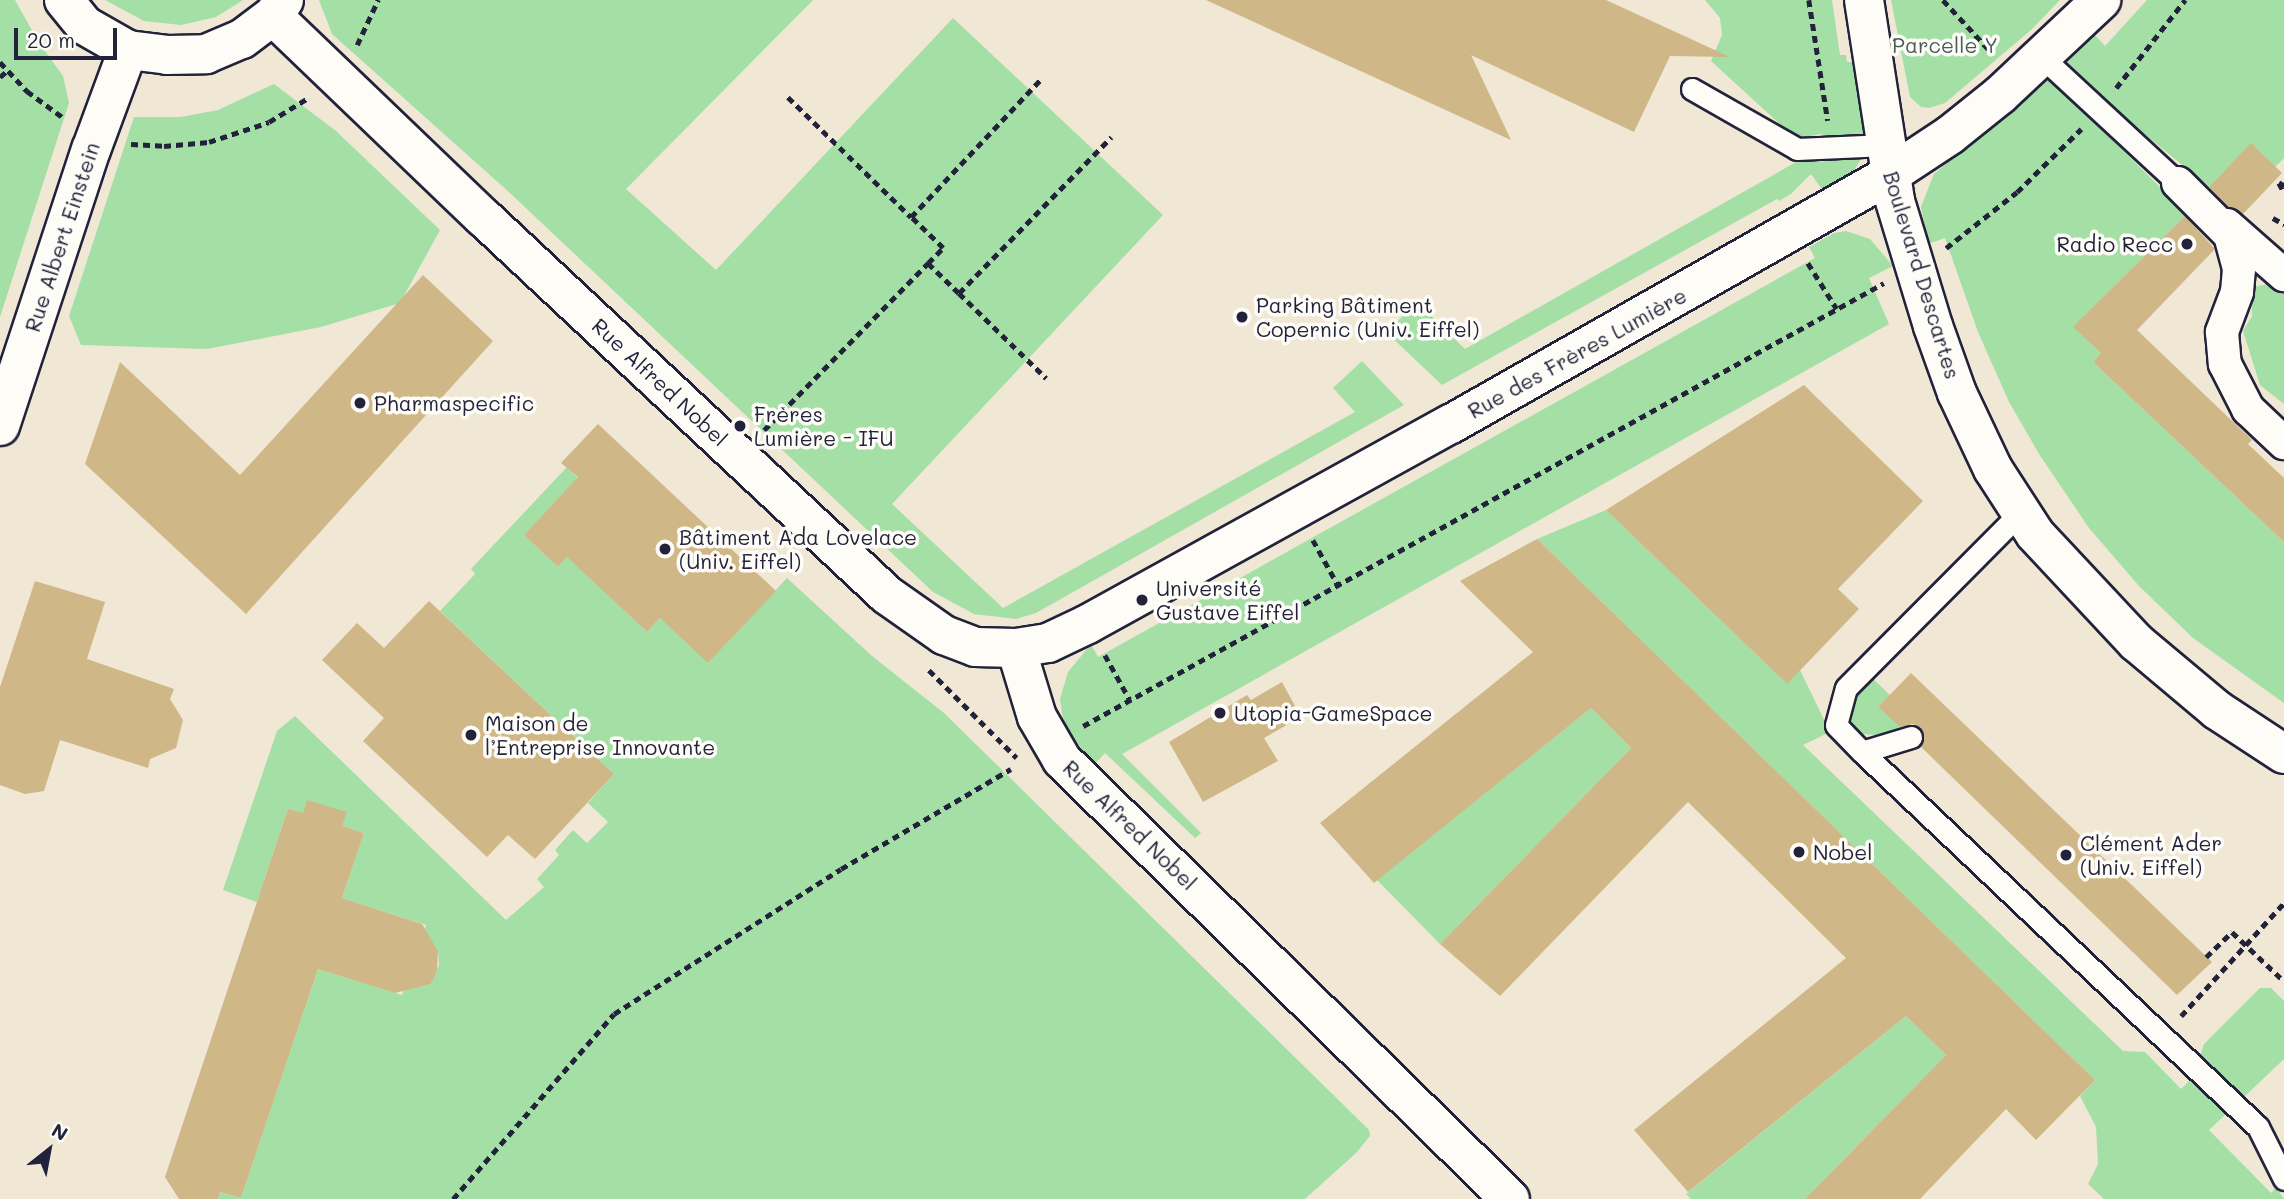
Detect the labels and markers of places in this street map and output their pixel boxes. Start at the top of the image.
place label: Radio Recc [2056,231,2173,257]
marker: Radio Recc [2179,236,2195,252]
place label: Parking Bâtiment Copernic (Univ. Eiffel) [1256,292,1479,342]
marker: Parking Bâtiment Copernic (Univ. Eiffel) [1234,309,1250,325]
place label: Pharmaspecific [374,390,534,416]
marker: Pharmaspecific [352,395,368,411]
place label: Frères Lumière - IFU [754,401,893,451]
marker: Frères Lumière - IFU [732,418,748,434]
place label: Bâtiment Ada Lovelace (Univ. Eiffel) [679,524,917,574]
marker: Bâtiment Ada Lovelace (Univ. Eiffel) [657,541,673,557]
place label: Université Gustave Eiffel [1156,575,1299,625]
marker: Université Gustave Eiffel [1134,592,1150,608]
place label: Utopia-GameSpace [1234,700,1433,726]
marker: Utopia-GameSpace [1212,705,1228,721]
place label: Maison de l’Entreprise Innovante [485,710,715,760]
marker: Maison de l’Entreprise Innovante [463,727,479,743]
place label: Clément Ader (Univ. Eiffel) [2080,830,2222,880]
place label: Nobel [1813,839,1873,865]
marker: Nobel [1791,844,1807,860]
marker: Clément Ader (Univ. Eiffel) [2058,847,2074,863]

